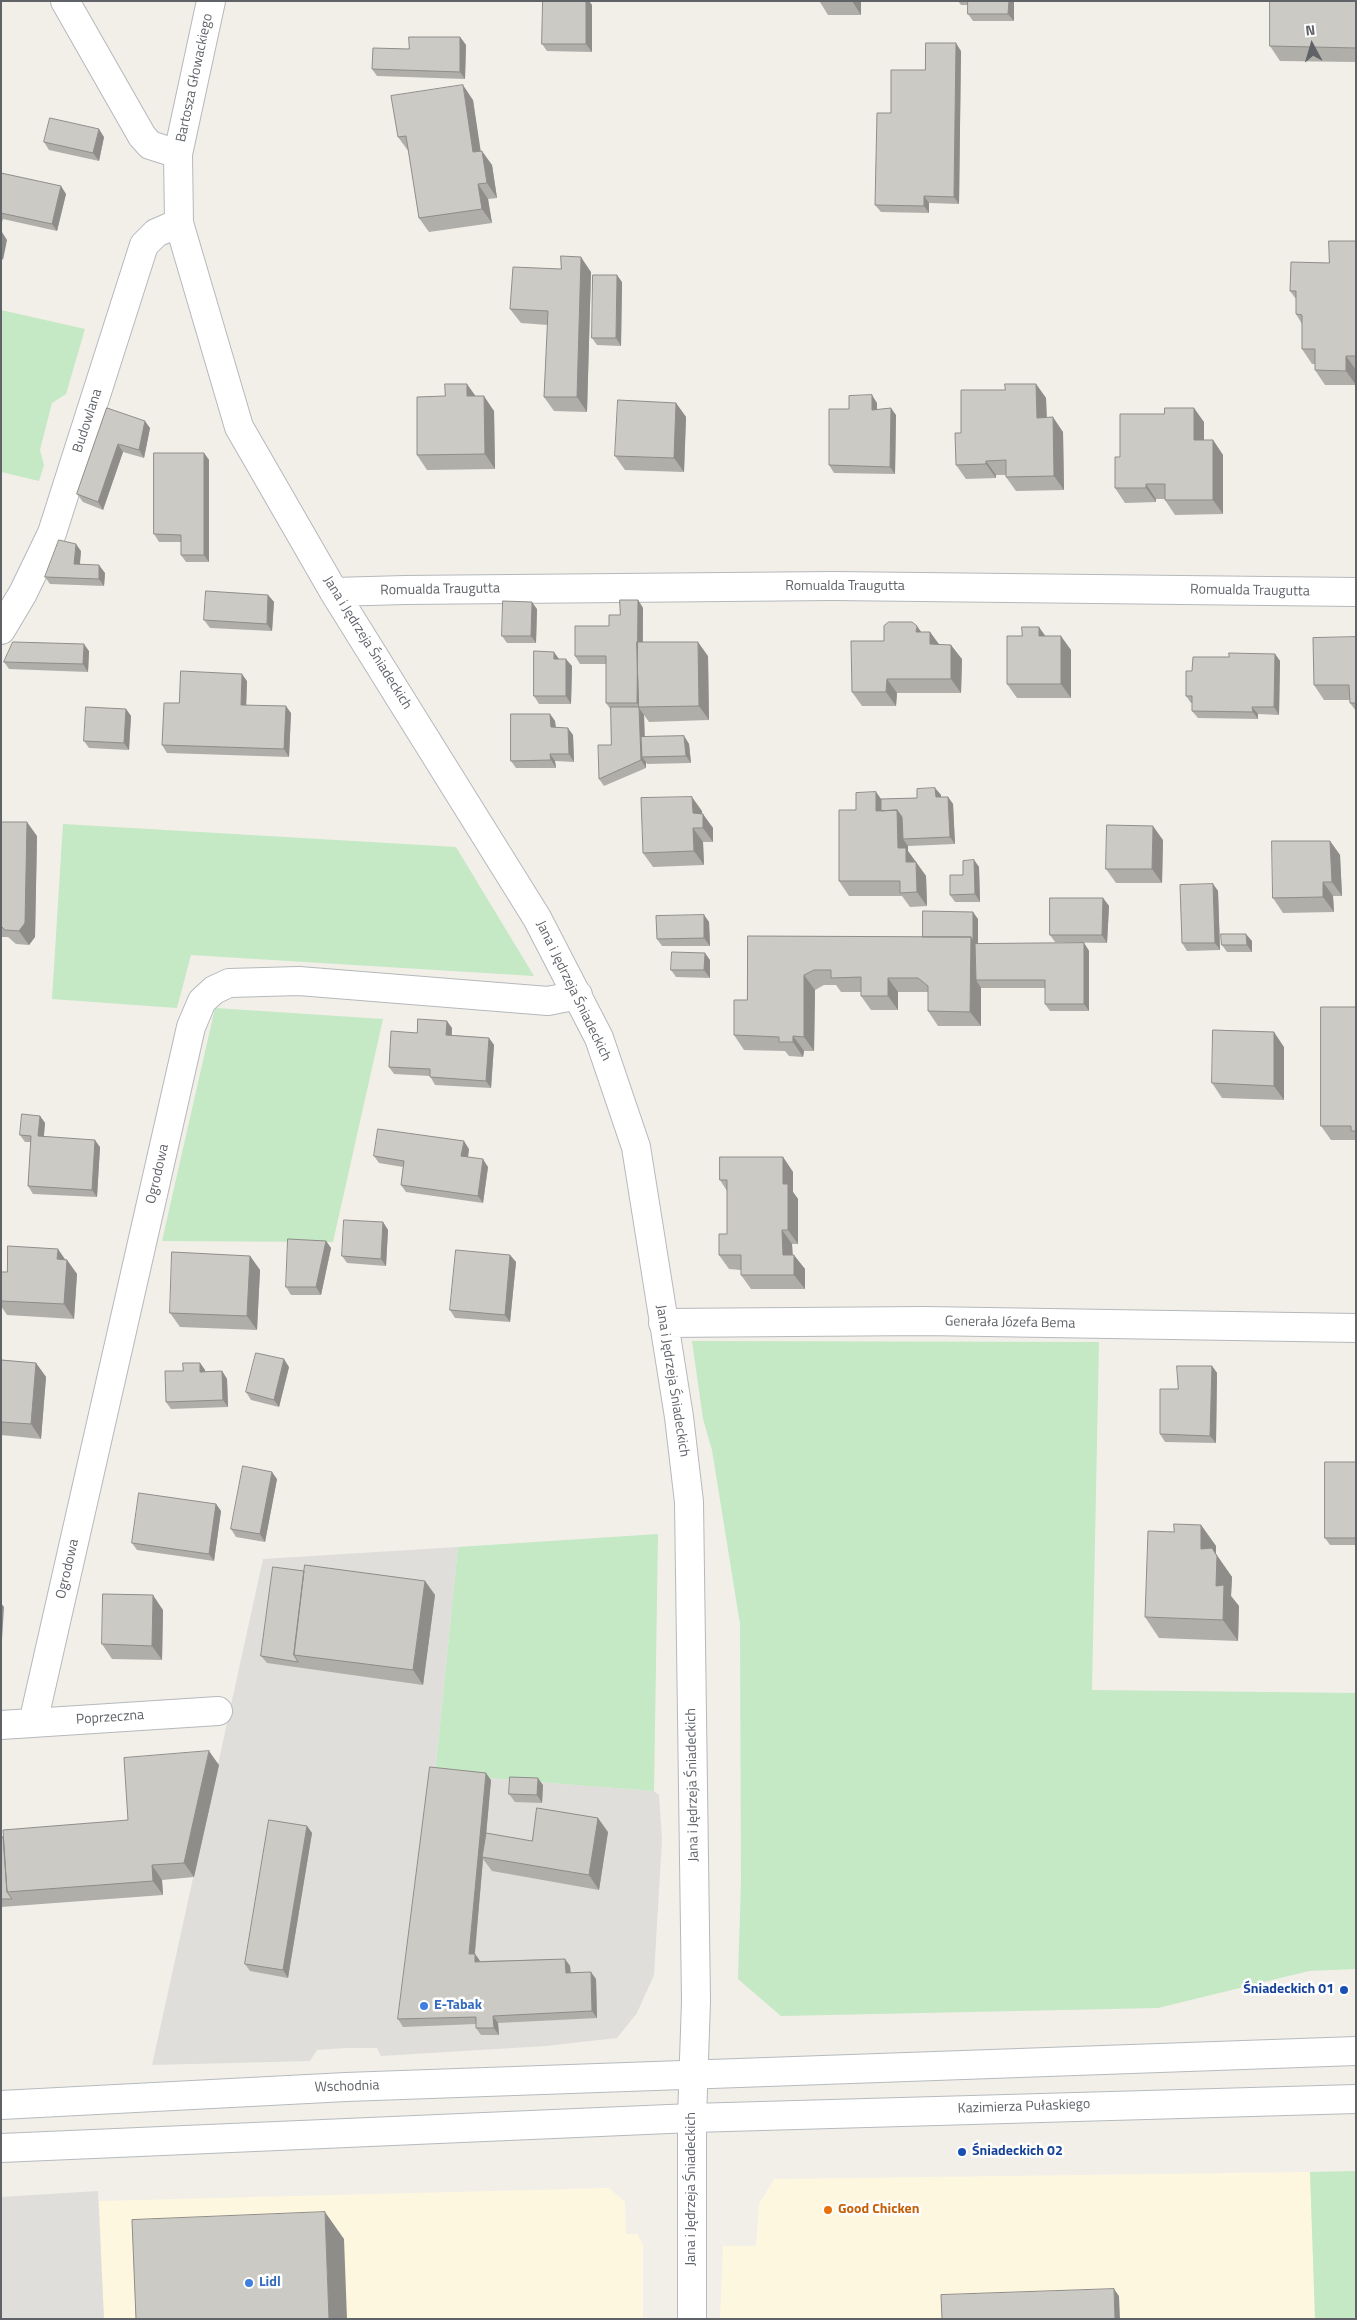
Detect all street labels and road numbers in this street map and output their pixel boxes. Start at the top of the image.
street label: Bartosza Głowackiego [173,12,217,144]
street label: Budowlana [70,387,106,455]
street label: Jana i Jędrzeja Śniadeckich [319,573,415,713]
street label: Romualda Traugutta [785,579,905,595]
street label: Romualda Traugutta [380,581,500,599]
street label: Romualda Traugutta [1190,582,1310,600]
street label: Jana i Jędrzeja Śniadeckich [532,918,614,1064]
street label: Ogrodowa [143,1142,173,1206]
street label: Jana i Jędrzeja Śniadeckich [652,1304,692,1458]
street label: Generała Józefa Bema [945,1313,1075,1333]
street label: Ogrodowa [53,1537,83,1601]
street label: Poprzeczna [75,1707,145,1729]
street label: Jana i Jędrzeja Śniadeckich [683,1708,703,1862]
street label: Wschodnia [314,2077,380,2097]
street label: Kazimierza Pułaskiego [957,2096,1091,2118]
street label: Jana i Jędrzeja Śniadeckich [684,2112,700,2266]

